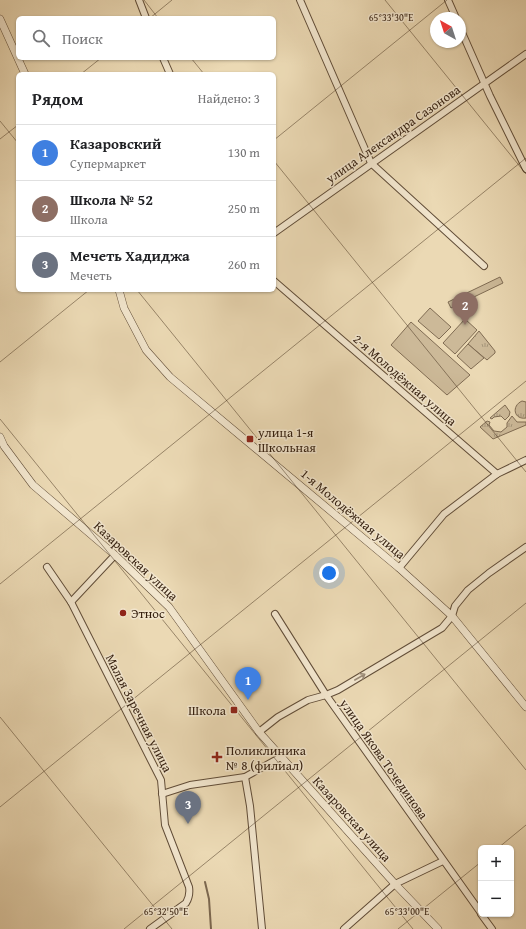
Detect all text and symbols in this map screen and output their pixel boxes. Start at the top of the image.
text: 65°33'30"E [369,10,413,25]
north arrow [430,12,466,48]
search box [16,16,276,60]
icon: search [30,27,52,49]
text: Поиск [62,28,103,49]
street label: улица Александра Сазонова [321,80,465,188]
text: Рядом [32,86,83,111]
text: Найдено: 3 [198,89,260,108]
text: Казаровский [70,133,161,154]
text: 1 [42,143,48,162]
text: 130 m [228,143,260,162]
text: Супермаркет [70,154,146,173]
text: Школа № 52 [70,189,153,210]
text: 2 [42,199,48,218]
text: 250 m [228,199,260,218]
text: Школа [70,210,108,229]
text: Мечеть Хадиджа [70,245,190,266]
text: 3 [42,255,48,274]
text: 260 m [228,255,260,274]
text: Мечеть [70,266,112,285]
pin: 2 [452,292,478,325]
street label: 2-я Молодёжная улица [349,330,462,431]
place label: улица 1-я Школьная [257,423,316,457]
marker: улица 1-я Школьная [245,434,255,444]
street label: 1-я Молодёжная улица [296,464,410,564]
street label: Казаровская улица [90,517,183,606]
your location [319,563,339,583]
place label: Этнос [131,604,165,623]
marker: Этнос [118,608,128,618]
street label: Малая Заречная улица [101,651,177,776]
pin: 1 [235,667,261,700]
one-way arrow [354,672,366,680]
street label: улица Якова Точединова [335,694,433,824]
place label: Школа [188,701,227,720]
marker: Школа [229,705,239,715]
place label: Поликлиника № 8 (филиал) [226,741,307,775]
marker: Поликлиника № 8 (филиал) [211,751,223,763]
street label: Казаровская улица [308,772,396,867]
pin: 3 [175,791,201,824]
map controls [478,845,514,917]
button: + [478,845,514,881]
button: − [478,881,514,917]
text: 65°32'50"E [144,904,188,919]
text: 65°33'00"E [385,904,429,919]

